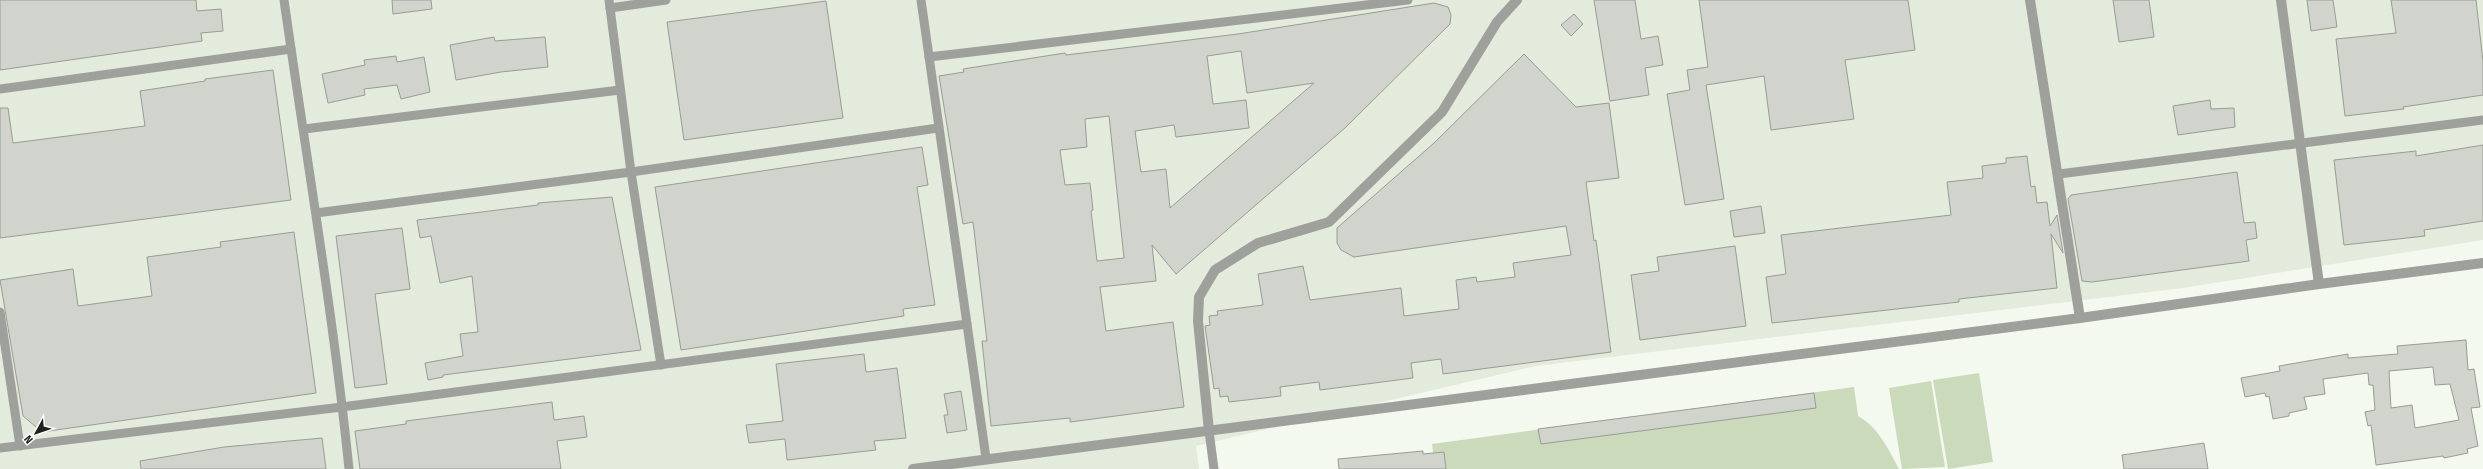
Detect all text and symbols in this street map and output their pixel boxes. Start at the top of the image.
north arrow [16,413,56,453]
text: N [22,432,36,446]

